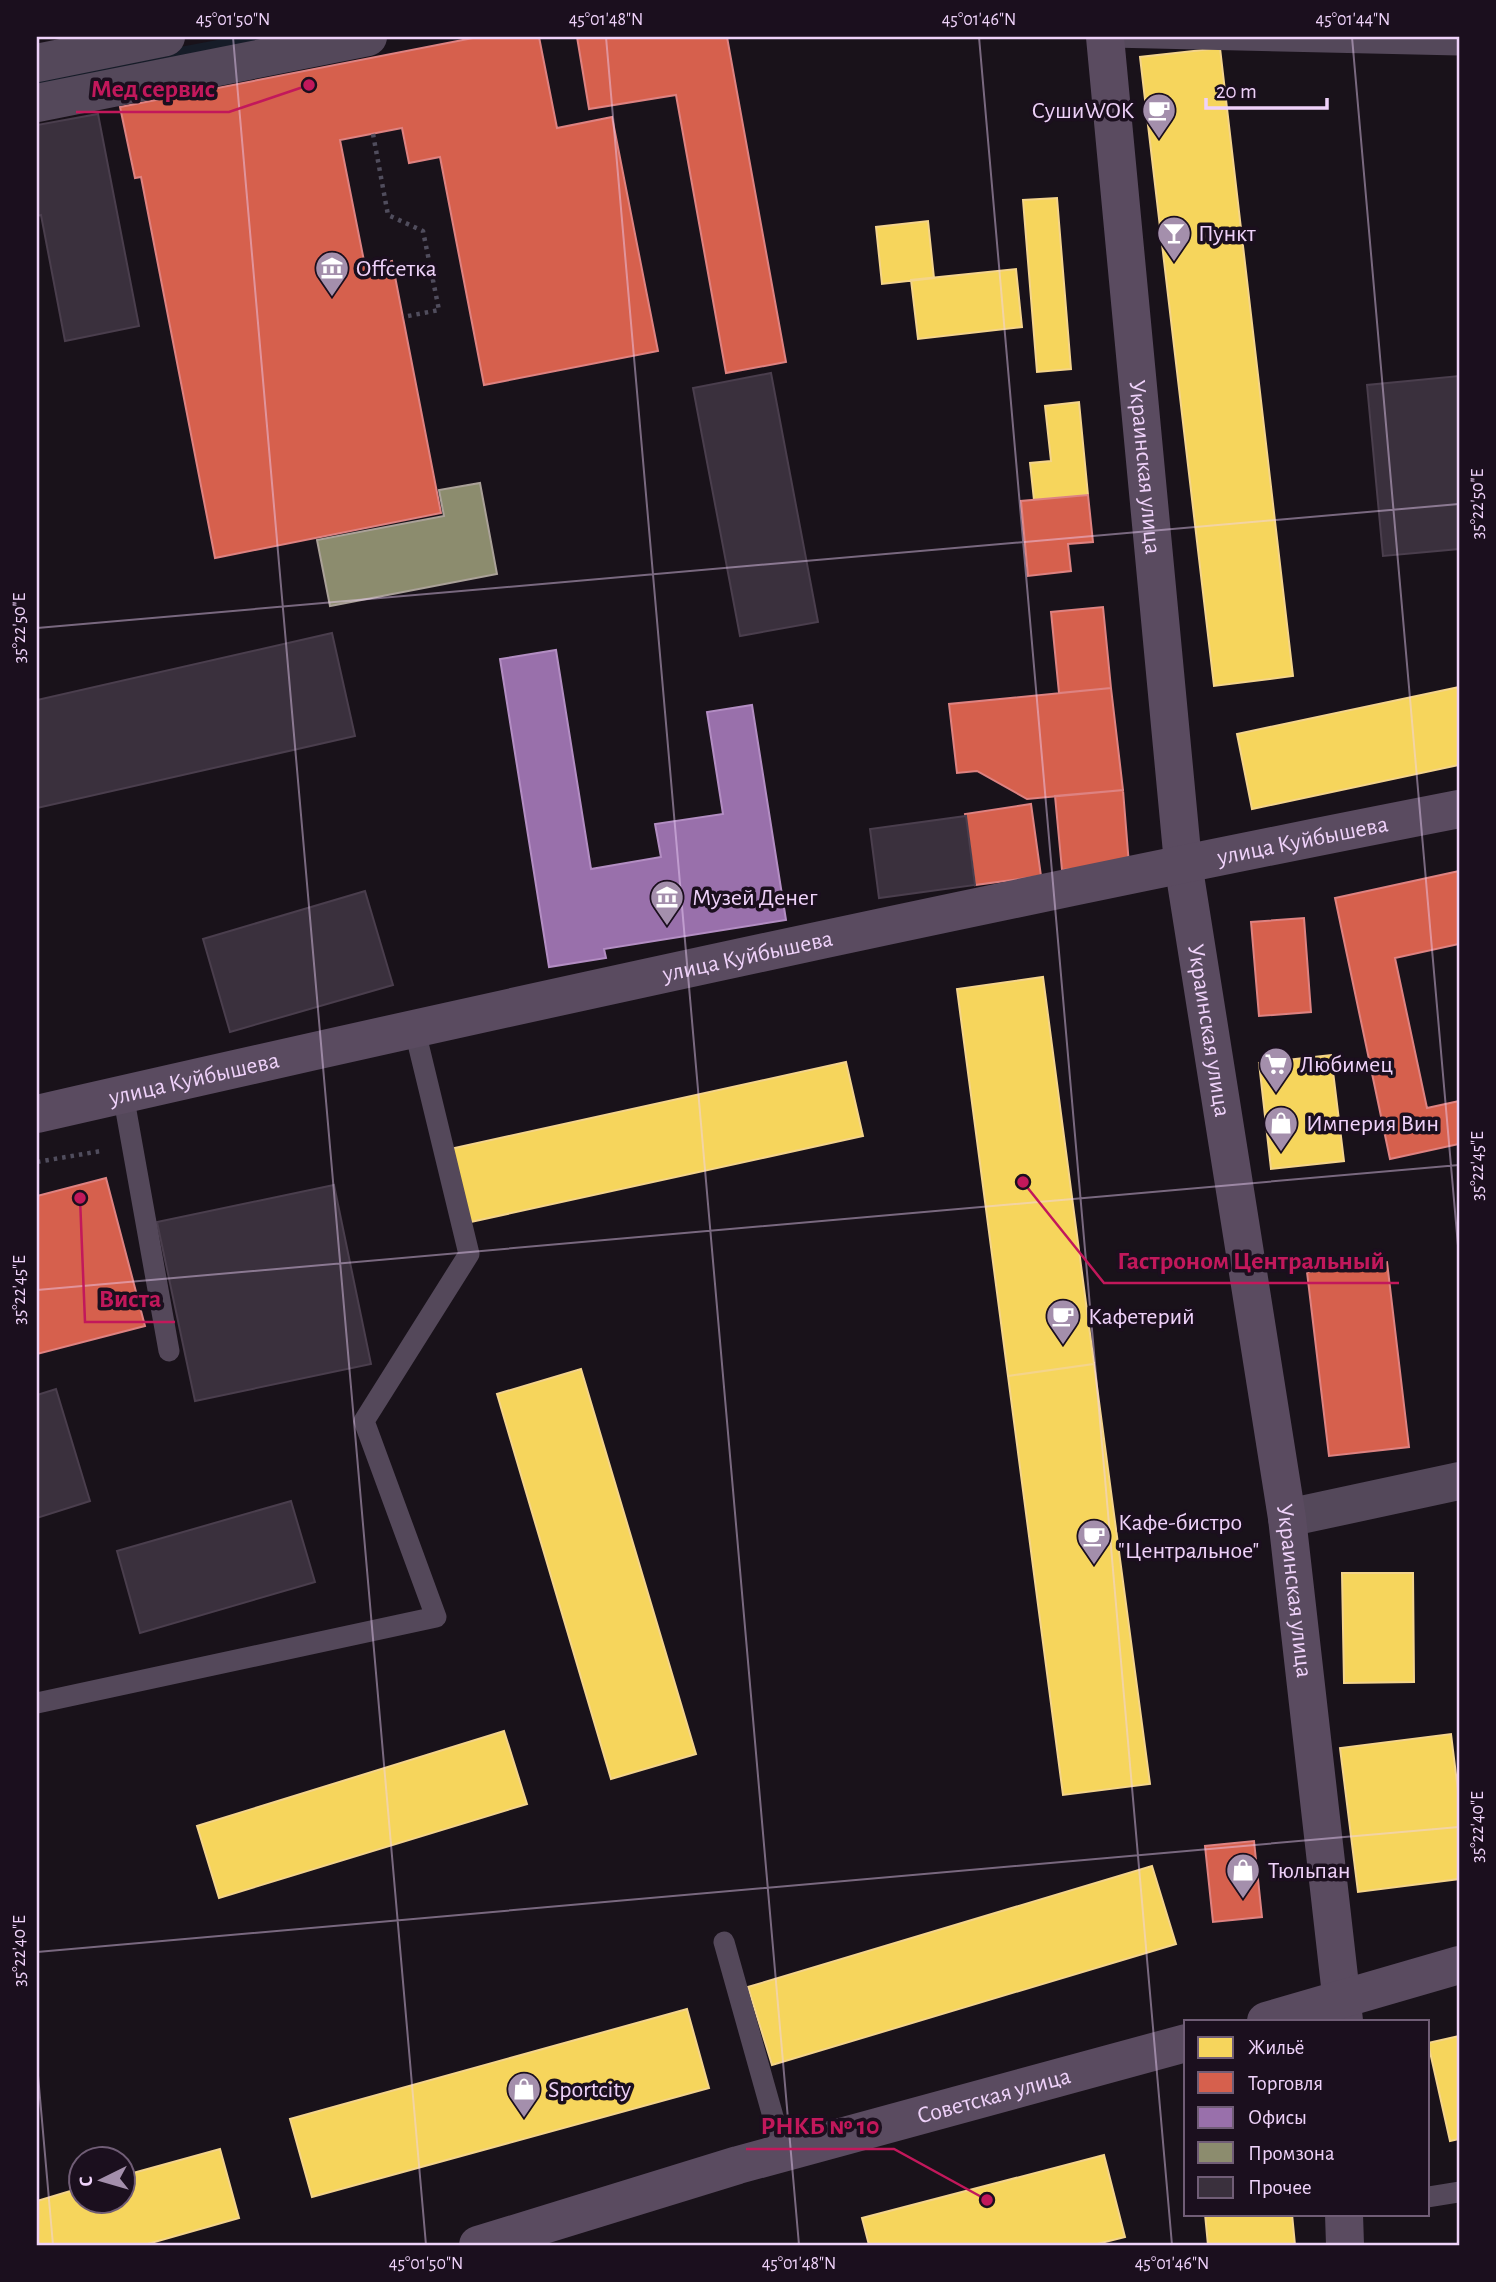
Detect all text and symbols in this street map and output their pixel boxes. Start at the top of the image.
text: 45°01'50"N [196,11,270,29]
text: 45°01'48"N [569,11,643,29]
text: 45°01'46"N [942,11,1016,29]
text: 45°01'44"N [1316,11,1390,29]
callout: Мед сервис [76,65,229,112]
scale bar [1206,66,1326,110]
text: Мед сервис [91,76,215,102]
text: 20 m [1216,81,1257,102]
cafe icon: СушиWOK [1140,91,1178,140]
place label: СушиWOK [1032,99,1135,123]
bar icon: Пункт [1155,214,1193,263]
place label: Пункт [1198,222,1256,246]
museum icon: Offсетка [313,249,351,298]
place label: Offсетка [356,257,437,281]
street label: Украинская улица [1124,379,1165,555]
text: 35°22'50"E [1469,469,1487,539]
text: 35°22'50"E [11,593,29,663]
street label: улица Куйбышева [1214,812,1390,870]
museum icon: Музей Денег [648,878,686,927]
place label: Музей Денег [692,886,818,910]
street label: улица Куйбышева [659,927,835,987]
street label: Украинская улица [1183,942,1234,1119]
supermarket icon: Любимец [1257,1045,1295,1094]
street label: улица Куйбышева [106,1048,282,1110]
place label: Любимец [1300,1053,1393,1077]
shop icon: Империя Вин [1262,1104,1300,1153]
place label: Империя Вин [1306,1112,1439,1136]
text: 35°22'45"E [1469,1131,1487,1201]
callout: Гастроном Центральный [1104,1236,1399,1283]
text: Гастроном Центральный [1117,1248,1385,1274]
text: 35°22'45"E [11,1255,29,1325]
callout: Виста [85,1275,175,1322]
text: Виста [99,1286,161,1312]
cafe icon: Кафетерий [1044,1297,1082,1346]
place label: Кафетерий [1088,1305,1195,1329]
street label: Украинская улица [1272,1502,1316,1679]
place label: Кафе‐бистро "Центральное" [1118,1511,1259,1563]
cafe icon: Кафе‐бистро "Центральное" [1075,1517,1113,1566]
text: 35°22'40"E [1469,1791,1487,1863]
shop icon: Тюльпан [1224,1851,1262,1900]
place label: Тюльпан [1268,1859,1351,1883]
text: 35°22'40"E [11,1915,29,1987]
legend [1184,2020,1430,2216]
text: Жильё [1248,2037,1304,2058]
street label: Советская улица [915,2064,1073,2129]
shop icon: Sportcity [505,2070,543,2119]
text: Торговля [1248,2073,1323,2094]
place label: Sportcity [548,2078,631,2102]
callout: РНКБ № 10 [746,2102,894,2149]
text: Офисы [1248,2107,1307,2128]
text: РНКБ № 10 [760,2113,880,2139]
text: Промзона [1248,2143,1335,2164]
north arrow [66,2146,136,2216]
text: С [77,2175,96,2187]
text: Прочее [1248,2177,1312,2198]
text: 45°01'50"N [389,2255,463,2273]
text: 45°01'48"N [762,2255,836,2273]
text: 45°01'46"N [1135,2255,1209,2273]

